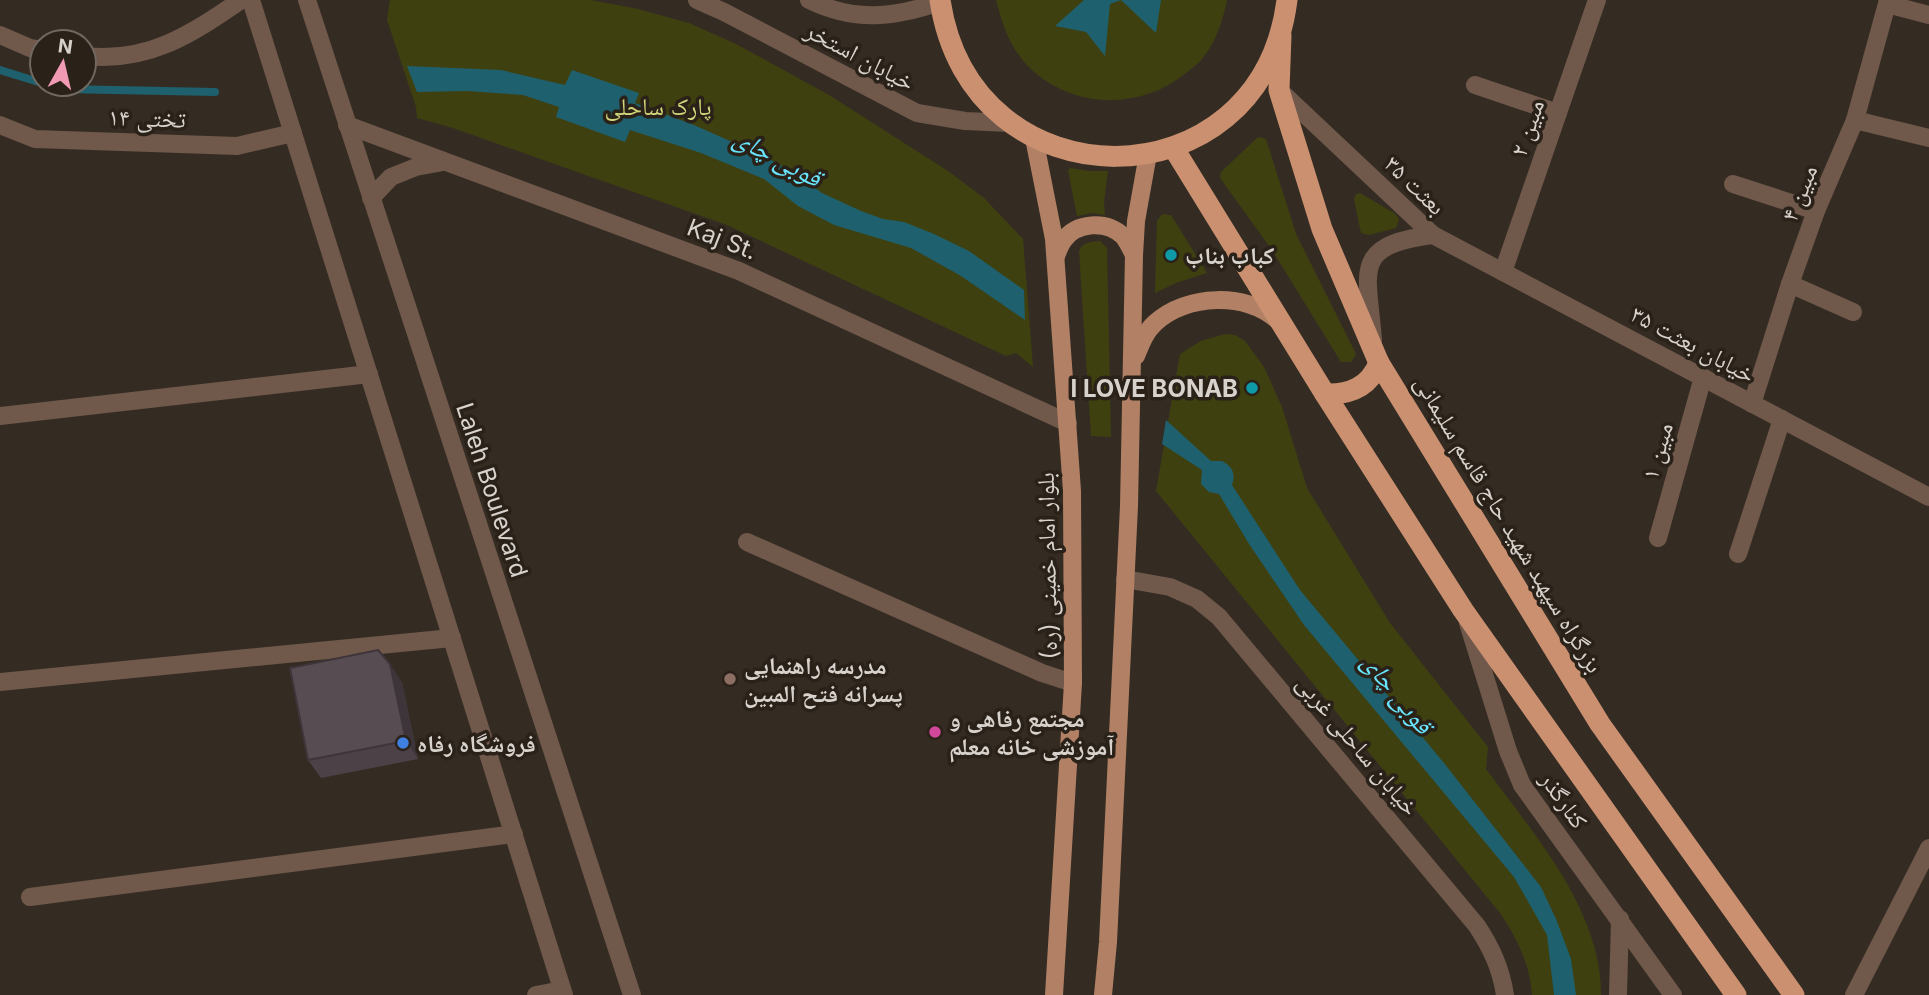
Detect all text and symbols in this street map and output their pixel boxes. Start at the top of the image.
street label: خیابان استخر [800,15,919,97]
north arrow [28,28,98,98]
text: N [57,34,74,59]
park label: پارک ساحلی [604,92,712,121]
street label: مبین ۲ [1504,96,1550,160]
street label: تختی ۱۴ [108,102,186,134]
water label: قوبی چای [728,121,830,195]
street label: بعثت ۳۵ [1379,149,1451,221]
street label: مبین ۴ [1775,161,1823,225]
street label: Kaj St. [683,213,761,265]
place label: کباب بناب [1185,241,1275,270]
marker: کباب بناب [1163,247,1179,263]
street label: خیابان بعثت ۳۵ [1626,299,1760,389]
street label: بزرگراه سپهبد شهید حاج قاسم سلیمانی [1407,370,1609,679]
place label: I LOVE BONAB [1071,374,1238,403]
marker: I LOVE BONAB [1244,380,1260,396]
street label: Laleh Boulevard [450,399,534,581]
street label: مبین ۱ [1635,419,1679,483]
street label: بلوار امام خمینی (ره) [1031,472,1065,660]
water label: قوبی چای [1355,646,1442,743]
place label: مدرسه راهنمایی پسرانه فتح المبین [744,651,903,709]
street label: خیابان ساحلی غربی [1291,669,1425,821]
marker: مدرسه راهنمایی پسرانه فتح المبین [722,671,738,687]
place label: مجتمع رفاهی و آموزشی خانه معلم [949,704,1115,763]
marker: مجتمع رفاهی و آموزشی خانه معلم [927,724,943,740]
place label: فروشگاه رفاه [417,729,536,758]
marker: فروشگاه رفاه [395,735,411,751]
street label: کنارگذر [1534,765,1594,834]

